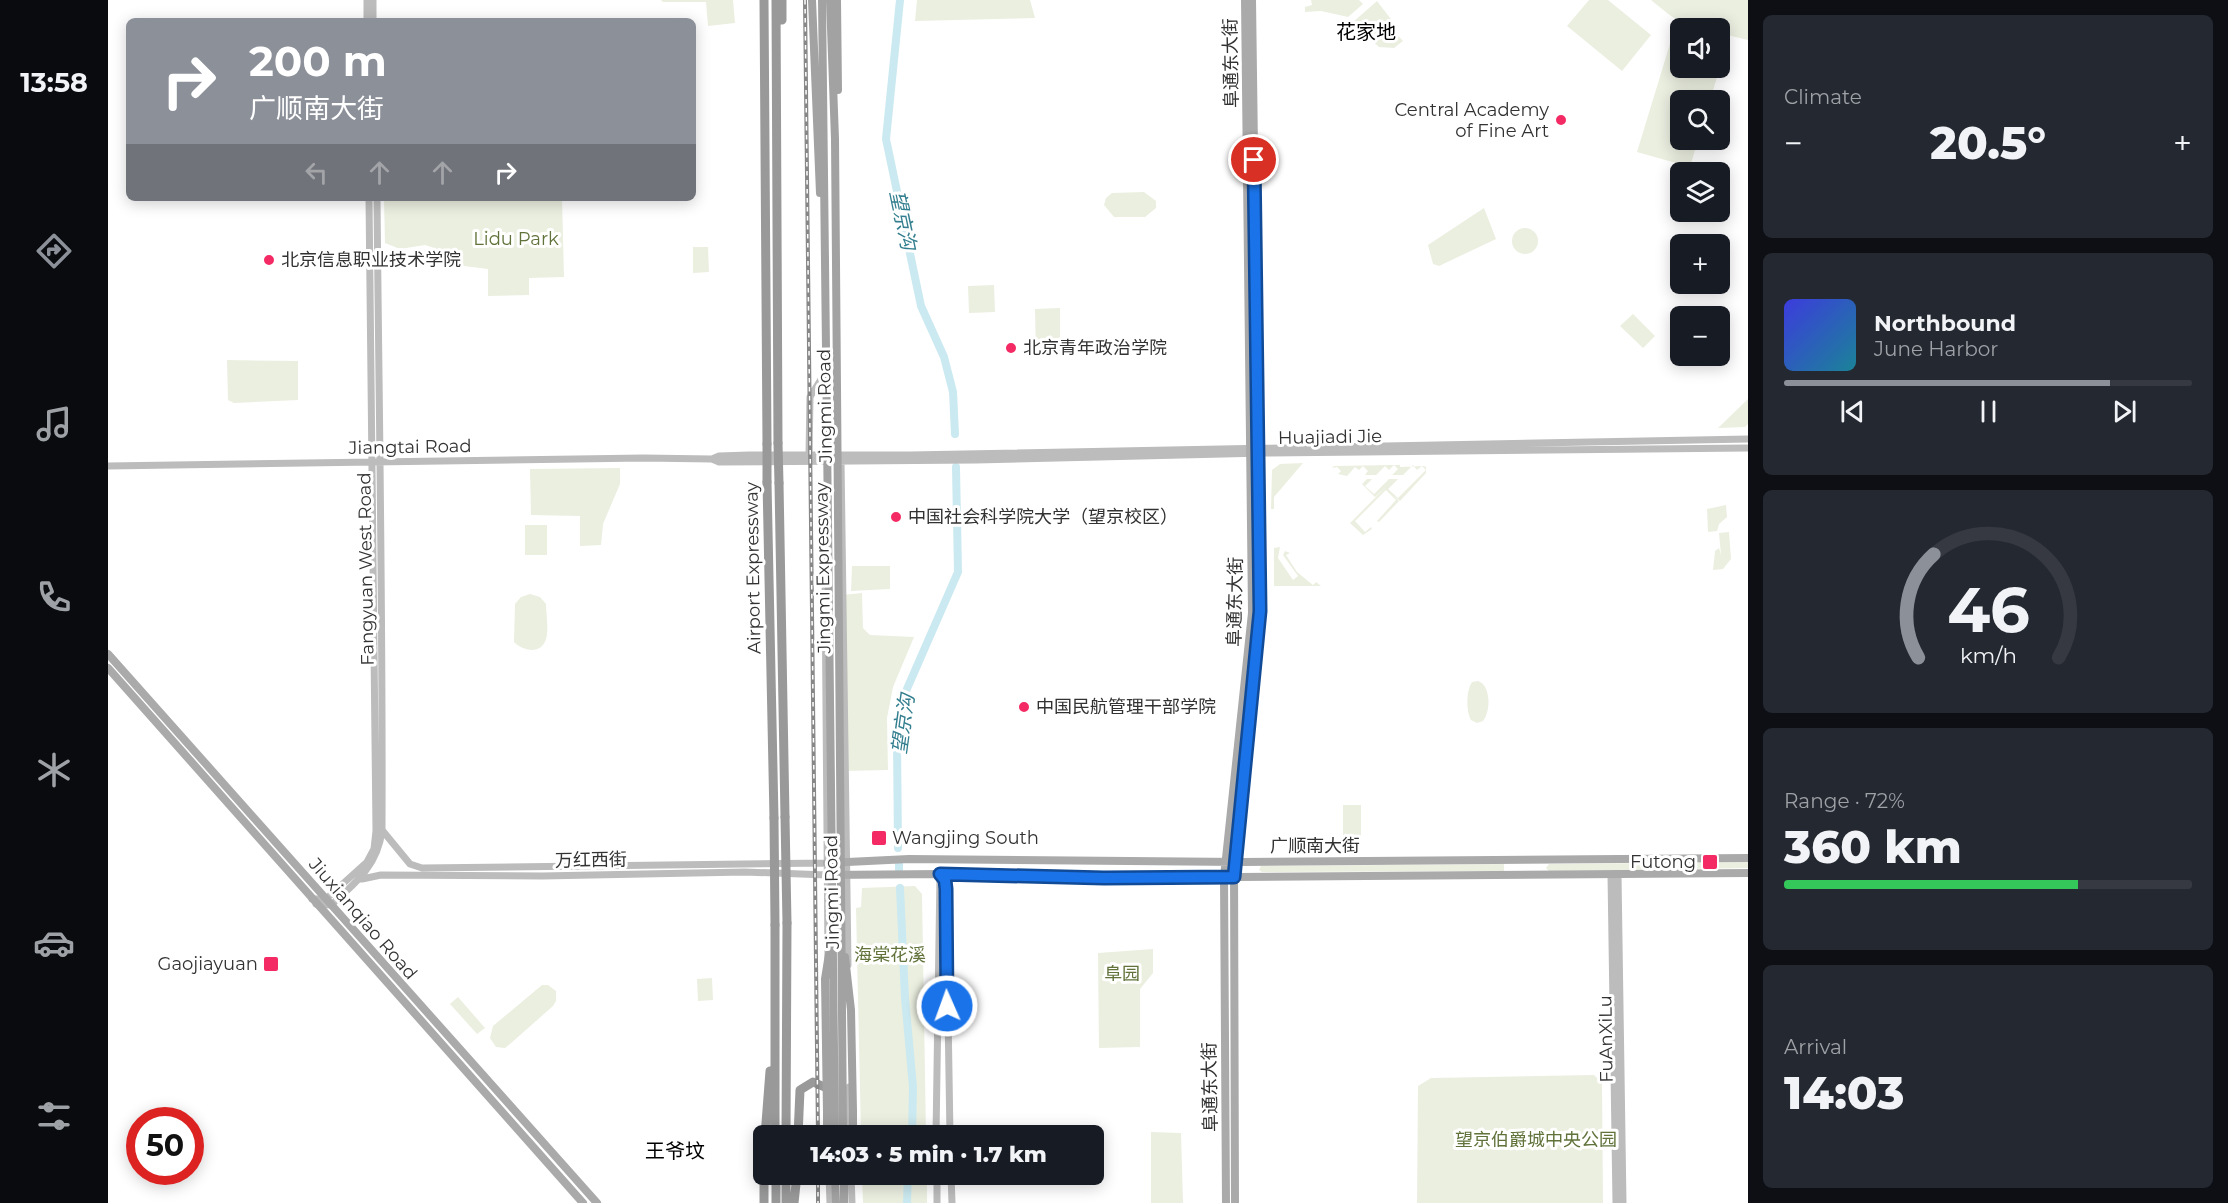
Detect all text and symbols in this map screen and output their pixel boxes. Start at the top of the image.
street label: 阜通东大街 [1219,18,1243,108]
map controls [1670,18,1730,366]
button: sound [1670,18,1730,78]
district label: 花家地 [1336,20,1396,44]
text: 200 m [249,35,387,87]
icon: right [150,42,228,120]
text: 13:58 [20,66,88,99]
text: Climate [1784,85,1862,109]
button: search [1670,90,1730,150]
text: 广顺南大街 [249,92,384,125]
place label: Central Academy of Fine Art [1394,99,1549,142]
marker: Central Academy of Fine Art [1554,113,1568,127]
text: 20.5° [1930,115,2046,170]
text: − [1784,123,1803,163]
text: + [2173,123,2192,163]
pin [1228,134,1279,185]
icon: arrive [1237,143,1270,176]
icon: left [300,156,333,189]
icon: ahead [363,156,396,189]
icon: ahead [426,156,459,189]
icon: right [489,156,522,189]
button: layers [1670,162,1730,222]
water label: 望京沟 [885,188,921,254]
park label: Lidu Park [473,228,559,250]
icon: directions [33,230,75,272]
button: + [1670,234,1730,294]
place label: 北京信息职业技术学院 [281,249,461,271]
marker: 北京信息职业技术学院 [262,253,276,267]
button: − [1670,306,1730,366]
text: Northbound [1874,310,2016,337]
place label: 北京青年政治学院 [1023,337,1167,359]
text: June Harbor [1874,337,1998,361]
marker: 北京青年政治学院 [1004,341,1018,355]
street label: Jingmi Road [813,349,837,464]
icon: previous [1836,395,1869,428]
icon: pause [1972,395,2005,428]
icon: next [2108,395,2141,428]
icon: music [33,403,75,445]
street label: Huajiadi Jie [1278,425,1382,449]
street label: Jiangtai Road [347,435,472,459]
street label: Fangyuan West Road [353,472,379,666]
street label: Airport Expressway [740,481,766,654]
street label: Jingmi Expressway [811,482,836,655]
place label: 中国社会科学院大学（望京校区） [908,506,1178,528]
marker: 中国社会科学院大学（望京校区） [889,510,903,524]
street label: 阜通东大街 [1223,557,1247,647]
text: 46 [1947,573,2029,649]
icon: phone [33,576,75,618]
text: km/h [1959,643,2017,669]
water label: 望京沟 [887,691,919,755]
place label: 中国民航管理干部学院 [1036,696,1216,718]
marker: 中国民航管理干部学院 [1017,700,1031,714]
icon: climate [33,749,75,791]
text: Range · 72% [1784,789,1905,813]
text: 360 km [1784,819,1962,874]
place label: Wangjing South [892,827,1039,849]
marker: Wangjing South [870,829,888,847]
street label: Jingmi Road [820,835,844,950]
street label: 广顺南大街 [1270,835,1360,857]
street label: 万红西街 [555,848,627,872]
place label: Futong [1630,851,1696,873]
street label: Jiuxianqiao Road [304,853,422,984]
marker: Futong [1701,853,1719,871]
icon: car [33,922,75,964]
park label: 海棠花溪 [854,944,926,966]
place label: Gaojiayuan [158,953,258,975]
marker: Gaojiayuan [262,955,280,973]
park label: 阜园 [1104,963,1140,985]
position arrow [915,974,979,1038]
street label: FuAnXiLu [1594,995,1618,1083]
text: Arrival [1784,1035,1847,1059]
street label: 阜通东大街 [1198,1042,1222,1132]
text: 14:03 [1784,1065,1904,1120]
icon: filters [33,1095,75,1137]
speed limit sign: 50 [126,1107,204,1185]
park label: 望京伯爵城中央公园 [1455,1129,1617,1151]
district label: 王爷坟 [645,1139,705,1163]
text: 14:03 · 5 min · 1.7 km [810,1141,1047,1168]

